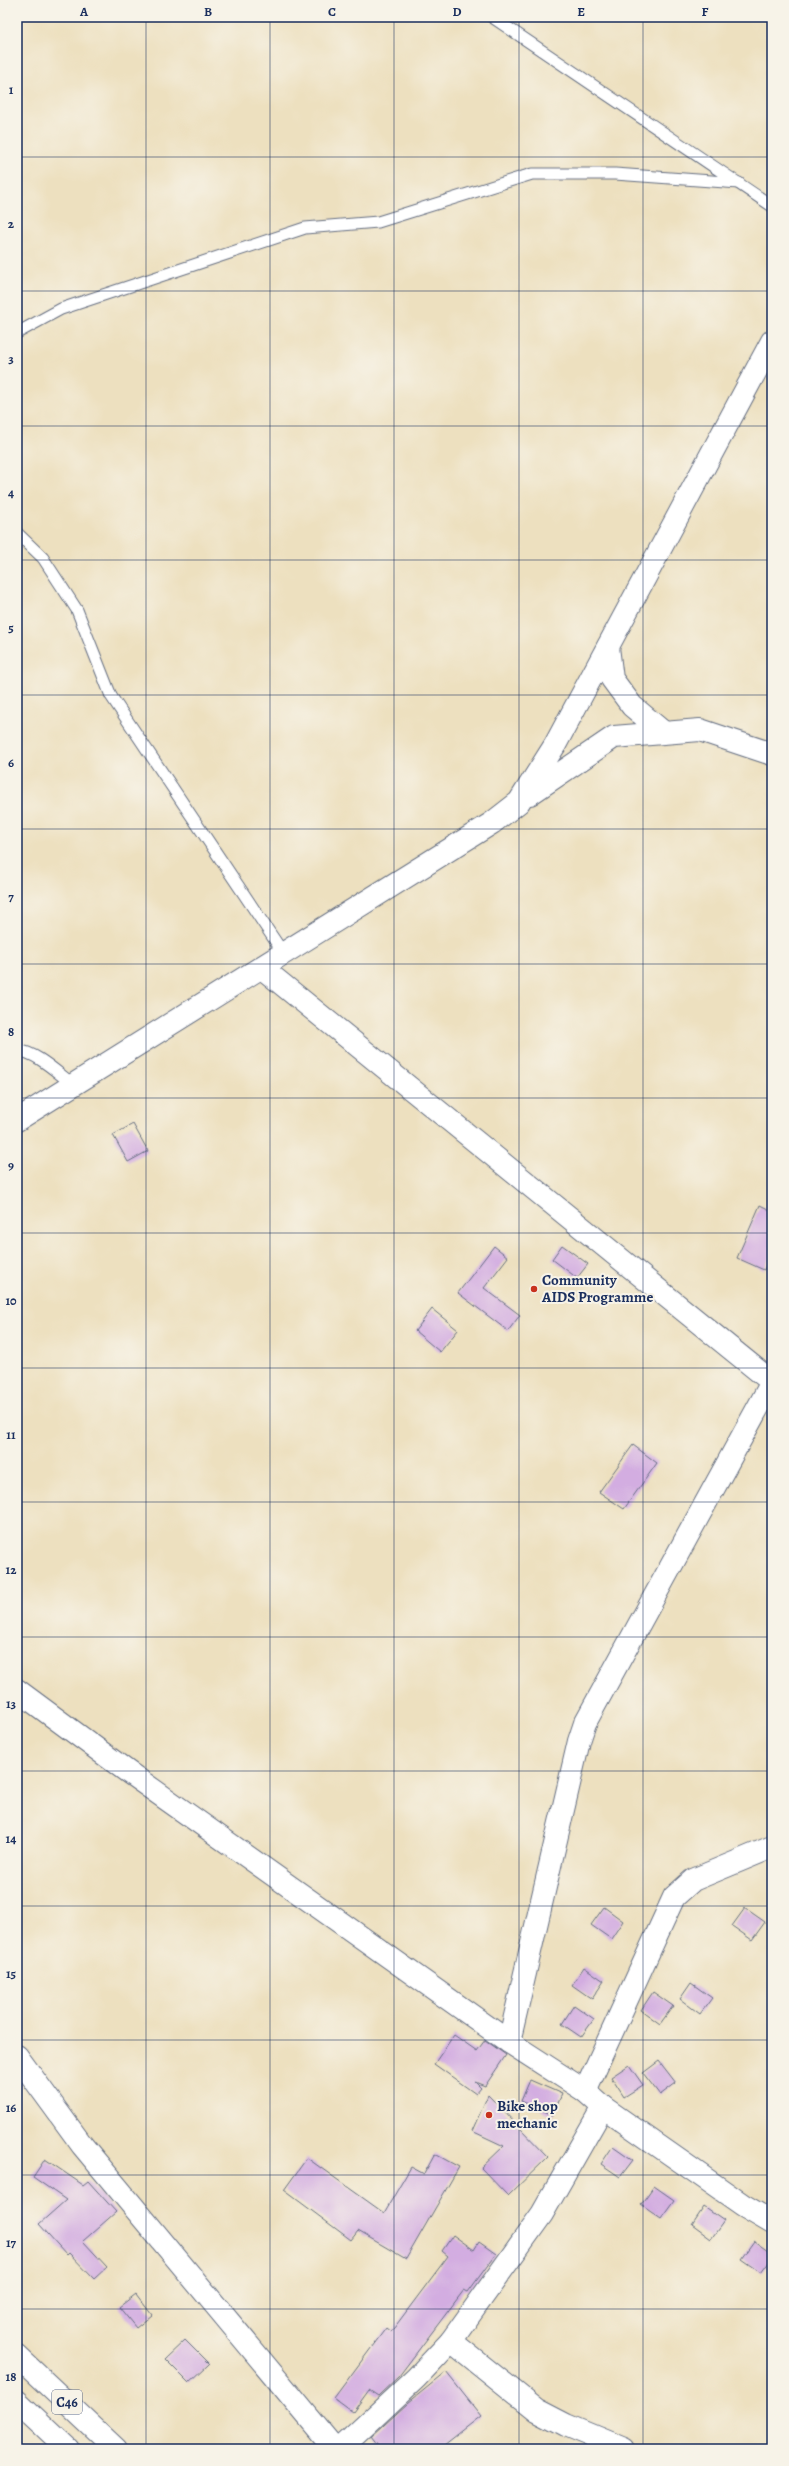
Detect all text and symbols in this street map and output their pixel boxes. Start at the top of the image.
text: A [79,3,89,20]
text: B [204,3,212,20]
text: C [328,3,336,20]
text: D [452,3,462,20]
text: E [577,3,585,20]
text: F [702,3,709,20]
text: 1 [9,81,14,98]
text: 2 [8,215,15,232]
text: 3 [8,350,14,367]
text: 4 [8,484,14,501]
text: 5 [8,619,14,636]
text: 6 [8,754,14,771]
text: 7 [8,888,14,905]
text: 8 [8,1023,14,1040]
text: 9 [8,1157,14,1174]
place label: Community AIDS Programme [541,1270,653,1307]
marker: Community AIDS Programme [529,1284,539,1294]
text: 10 [5,1292,17,1309]
text: 11 [6,1426,16,1443]
text: 12 [6,1561,17,1578]
text: 13 [6,1695,17,1712]
text: 14 [6,1830,16,1847]
text: 15 [6,1965,17,1982]
place label: Bike shop mechanic [497,2096,558,2133]
text: 16 [6,2099,16,2116]
marker: Bike shop mechanic [484,2110,494,2120]
text: 17 [6,2234,17,2251]
text: 18 [6,2368,16,2385]
road number: C46 [52,2390,82,2414]

